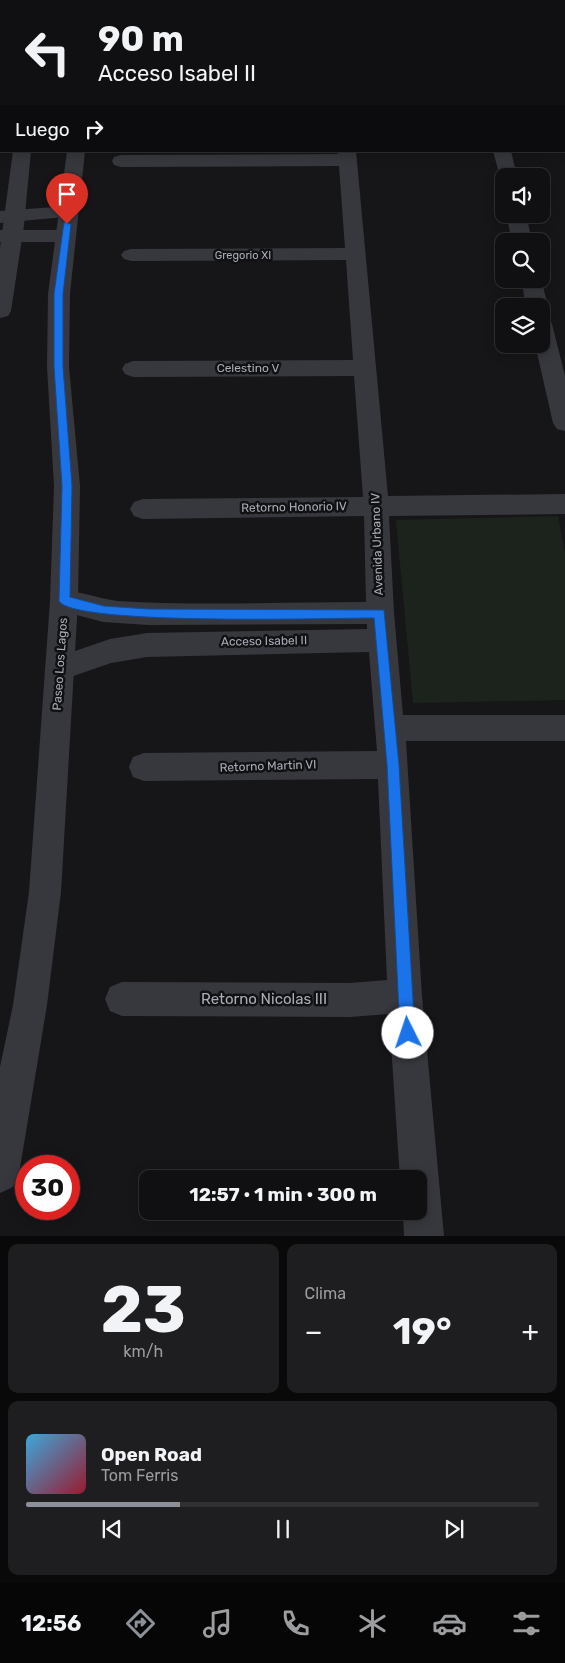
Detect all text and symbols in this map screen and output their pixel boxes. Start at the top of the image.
text: 90 m [98,18,184,60]
icon: left [15,20,80,85]
text: Acceso Isabel II [98,60,256,87]
icon: right [80,115,108,143]
text: Luego [15,118,70,141]
map controls [495,168,550,353]
button: sound [495,168,550,223]
pin [46,173,88,224]
icon: arrive [53,180,81,208]
button: search [495,233,550,288]
street label: Gregorio XI [215,249,271,262]
button: layers [495,298,550,353]
street label: Celestino V [217,361,279,375]
street label: Avenida Urbano IV [368,492,386,596]
street label: Retorno Honorio IV [241,499,347,515]
street label: Paseo Los Lagos [50,617,70,711]
street label: Acceso Isabel II [221,633,307,649]
street label: Retorno Martin VI [219,757,317,775]
street label: Retorno Nicolas III [201,990,327,1008]
position arrow [381,1006,433,1058]
speed limit sign: 30 [15,1155,80,1220]
text: 12:57 · 1 min · 300 m [189,1183,377,1206]
text: 23 [101,1271,186,1348]
text: Clima [305,1284,346,1303]
text: 19° [393,1308,452,1354]
text: − [305,1315,323,1348]
text: + [522,1315,539,1348]
text: km/h [123,1342,163,1361]
text: Open Road [101,1443,202,1466]
text: Tom Ferris [101,1466,178,1485]
icon: previous [98,1515,126,1543]
icon: pause [269,1515,297,1543]
icon: next [440,1515,468,1543]
icon: directions [123,1606,158,1641]
icon: music [200,1606,235,1641]
icon: phone [278,1606,313,1641]
icon: climate [355,1606,390,1641]
icon: car [432,1606,467,1641]
icon: filters [509,1606,544,1641]
text: 12:56 [21,1610,81,1637]

